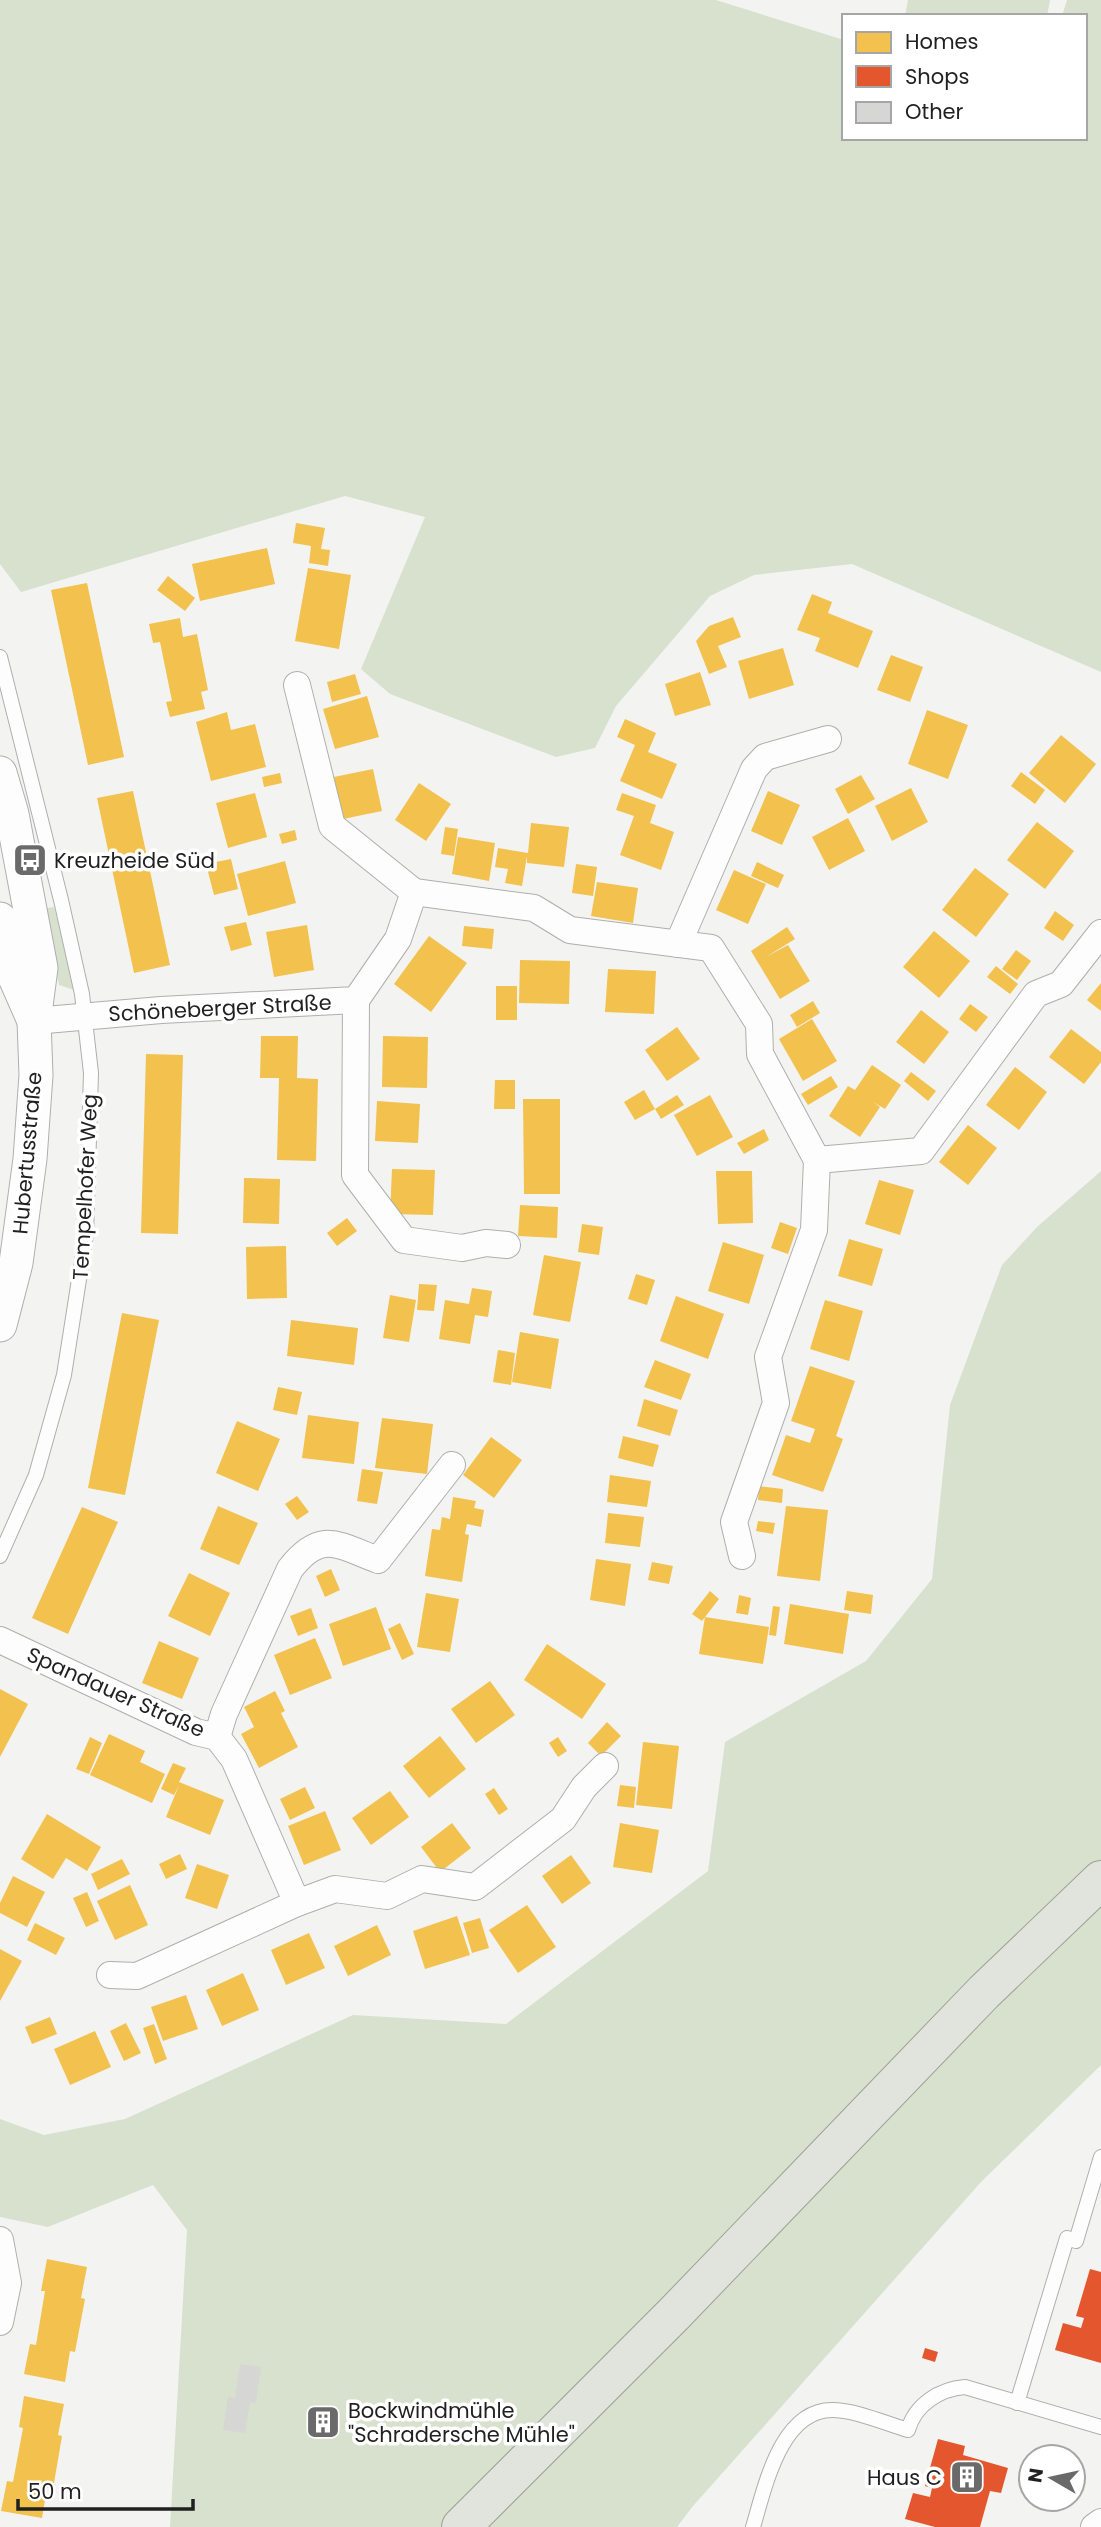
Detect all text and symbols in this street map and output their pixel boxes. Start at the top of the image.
legend [842,14,1087,140]
text: Homes [905,27,979,56]
text: Shops [905,62,969,91]
text: Other [905,97,964,126]
bus stop icon: Kreuzheide Süd [11,841,49,879]
place label: Kreuzheide Süd [54,846,215,875]
street label: Schöneberger Straße [108,988,332,1028]
street label: Hubertusstraße [5,1071,49,1235]
street label: Tempelhofer Weg [66,1093,104,1281]
street label: Spandauer Straße [23,1640,209,1744]
place label: Bockwindmühle "Schradersche Mühle" [348,2396,575,2449]
building icon: Bockwindmühle "Schradersche Mühle" [304,2403,342,2441]
north arrow [1017,2443,1087,2513]
building icon: Haus C [948,2458,986,2496]
place label: Haus C [867,2463,942,2492]
text: N [1021,2466,1050,2485]
scale bar [18,2468,192,2512]
text: 50 m [28,2477,82,2506]

